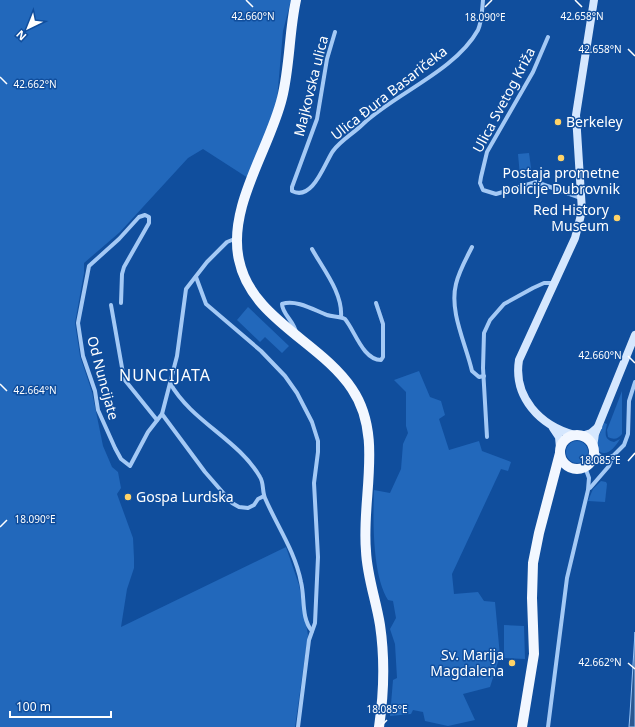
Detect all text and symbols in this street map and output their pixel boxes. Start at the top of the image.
north arrow [8,8,48,48]
text: 42.660°N [231,9,275,23]
text: 42.658°N [560,9,604,23]
text: 18.090°E [464,10,506,24]
text: N [12,27,29,44]
street label: Majkovska ulica [289,34,332,138]
street label: Ulica Đura Basaričeka [327,41,451,144]
text: 42.658°N [578,42,622,56]
street label: Ulica Svetog Križa [468,44,539,156]
text: 42.662°N [13,77,57,91]
place label: Berkeley [566,112,623,131]
marker: Berkeley [553,117,563,127]
marker: Postaja prometne policije Dubrovnik [556,153,566,163]
place label: Postaja prometne policije Dubrovnik [502,163,620,198]
place label: Red History Museum [533,200,610,235]
marker: Red History Museum [612,213,622,223]
street label: Od Nuncijate [83,334,124,422]
text: 42.660°N [578,348,622,362]
district label: NUNCIJATA [119,364,211,386]
text: 42.664°N [13,383,57,397]
text: 18.085°E [579,453,621,467]
place label: Gospa Lurdska [136,487,234,506]
marker: Gospa Lurdska [123,492,133,502]
text: 18.090°E [14,512,56,526]
place label: Sv. Marija Magdalena [430,645,504,680]
text: 42.662°N [578,655,622,669]
marker: Sv. Marija Magdalena [507,658,517,668]
scale bar [10,693,111,719]
text: 100 m [16,698,51,715]
text: 18.085°E [366,702,408,716]

